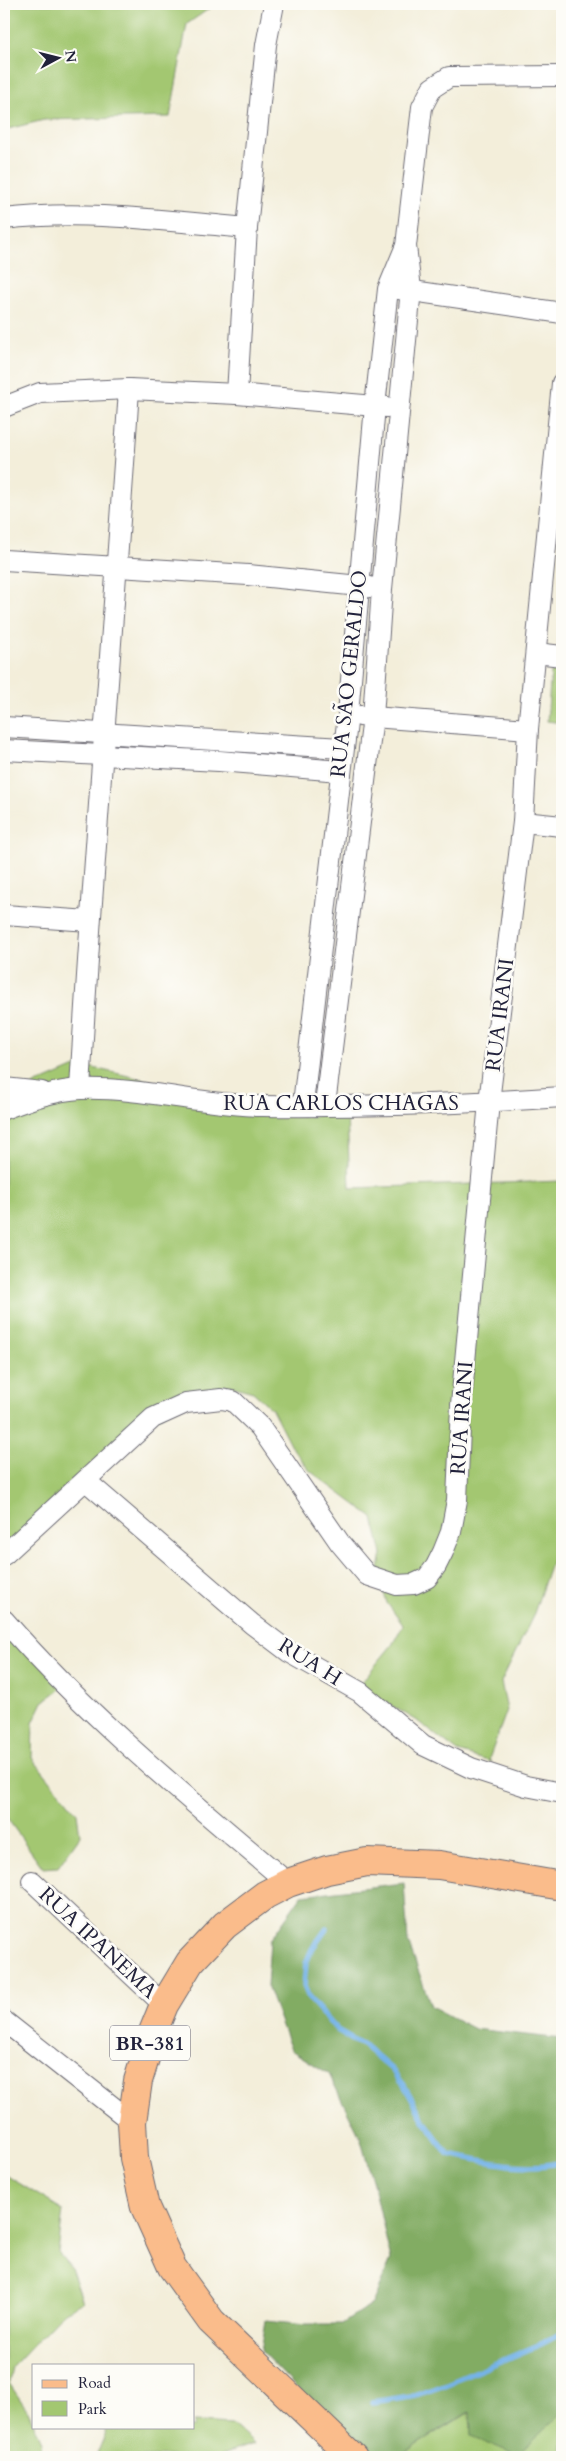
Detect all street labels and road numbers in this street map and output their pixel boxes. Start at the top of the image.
street label: RUA SÃO GERALDO [323,569,374,779]
street label: RUA IRANI [479,957,521,1073]
street label: RUA CARLOS CHAGAS [223,1089,459,1118]
street label: RUA IRANI [444,1360,480,1476]
street label: RUA H [273,1631,347,1693]
street label: RUA IPANEMA [32,1880,164,2006]
road number: BR-381 [110,2026,190,2060]

